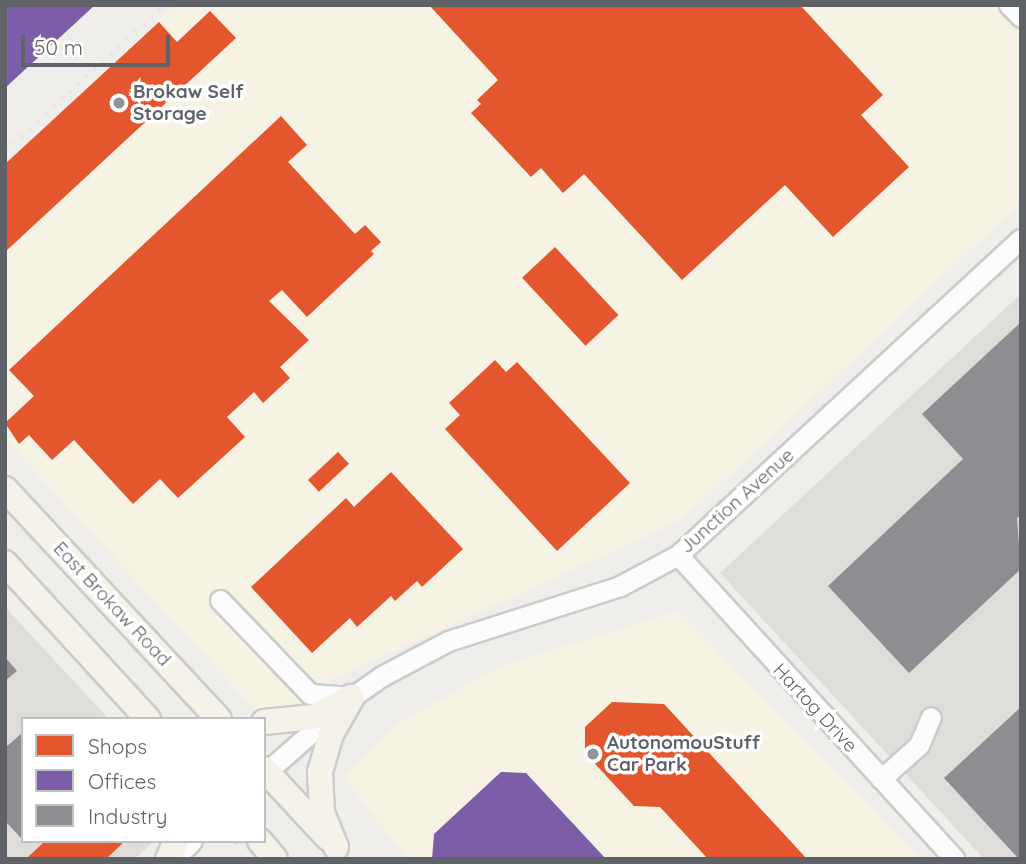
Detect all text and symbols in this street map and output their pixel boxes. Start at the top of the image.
scale bar [24,21,173,65]
text: 50 m [34,34,83,60]
place label: Brokaw Self Storage [133,81,244,125]
marker: Brokaw Self Storage [111,95,127,111]
street label: Junction Avenue [675,444,799,558]
street label: East Brokaw Road [49,537,175,671]
street label: Hartog Drive [768,659,862,757]
legend [21,717,266,843]
place label: AutonomouStuff Car Park [607,732,760,776]
text: Shops [88,733,147,759]
marker: AutonomouStuff Car Park [585,746,601,762]
text: Offices [88,768,156,794]
text: Industry [88,803,167,829]

